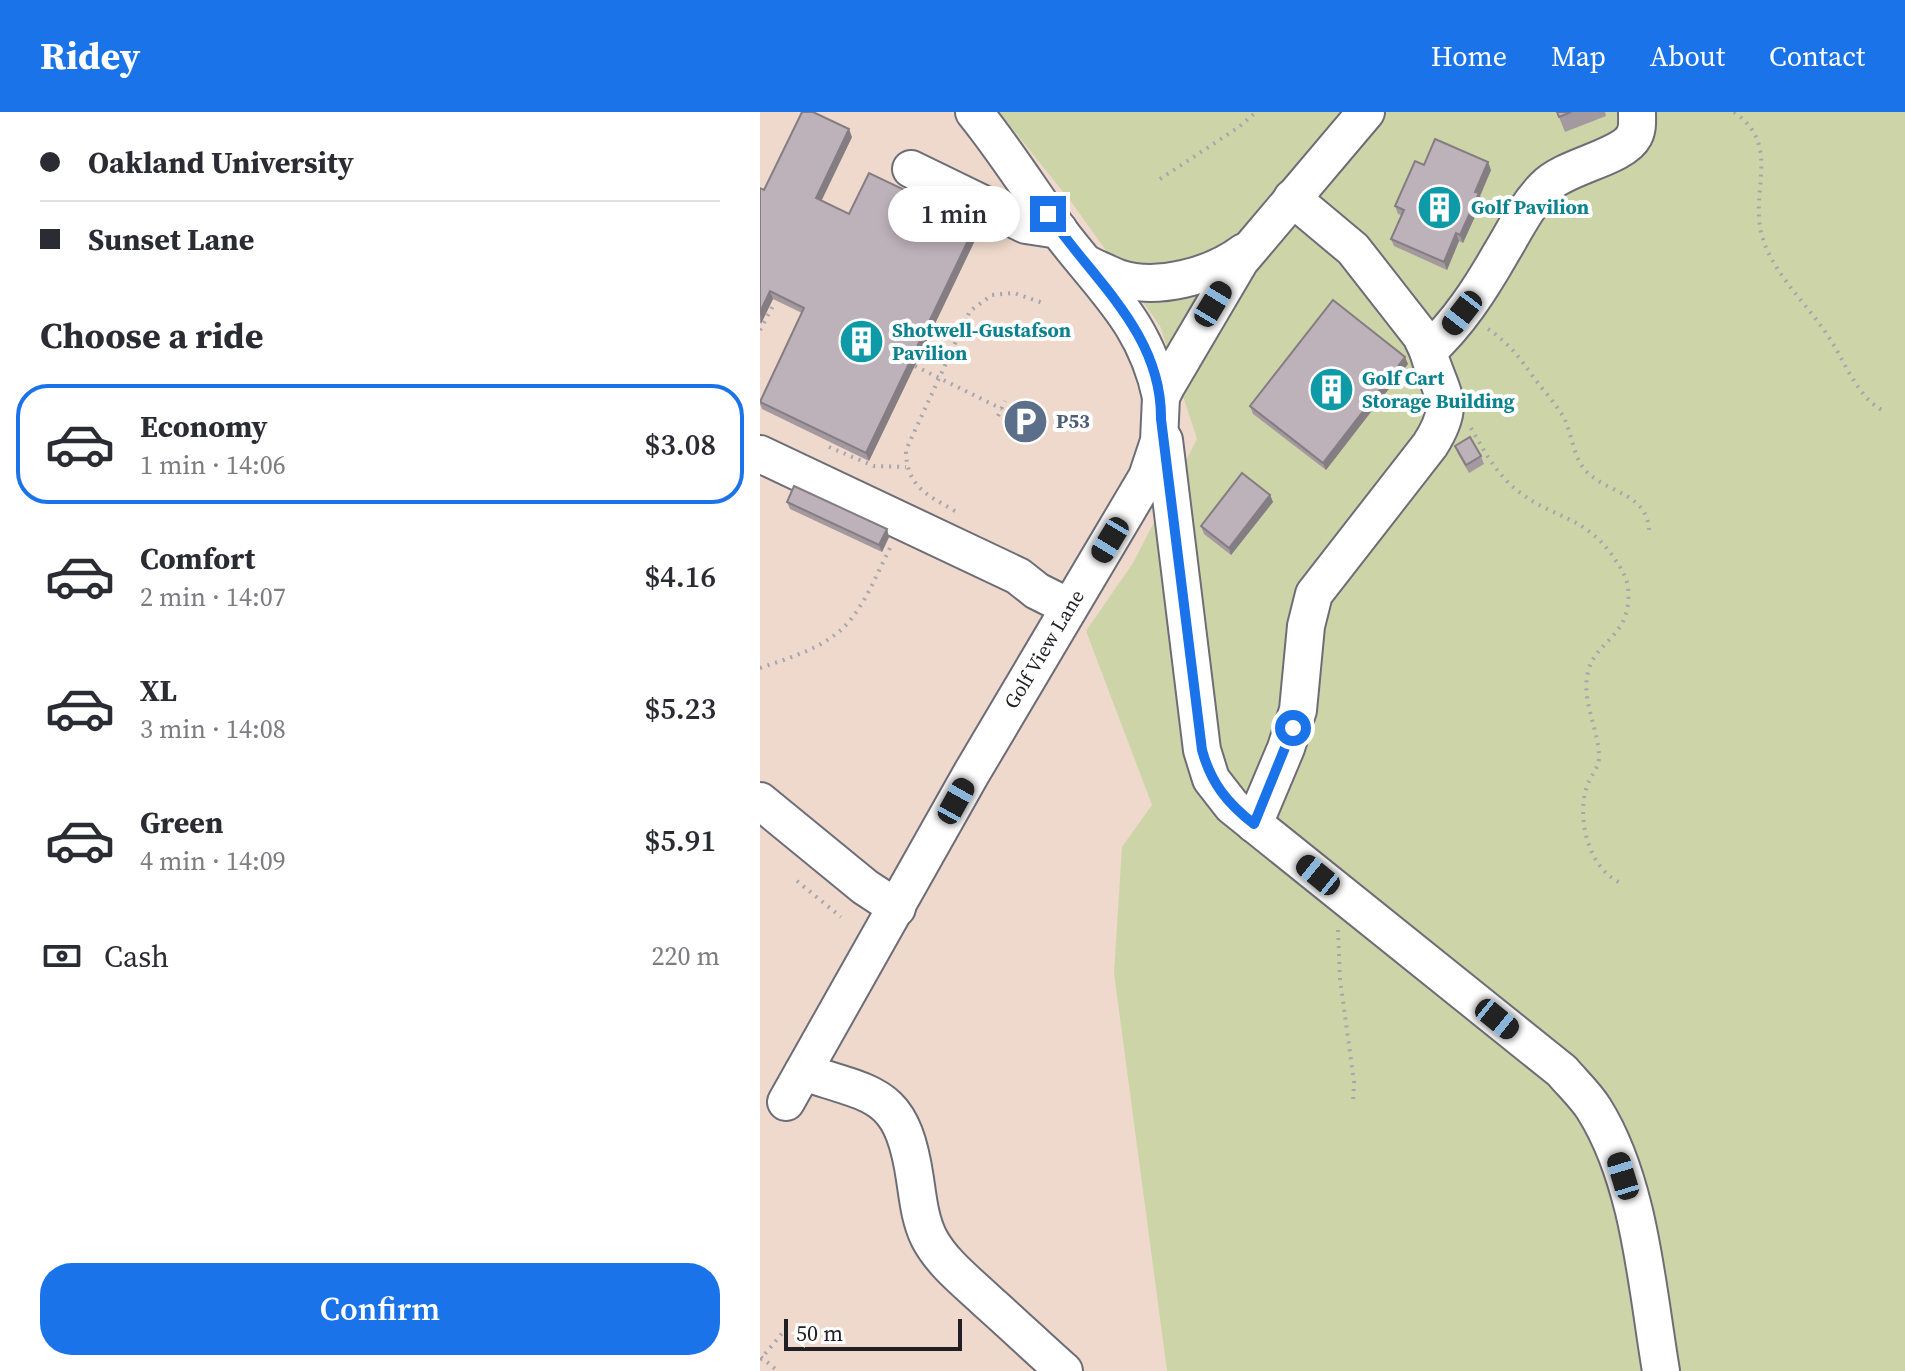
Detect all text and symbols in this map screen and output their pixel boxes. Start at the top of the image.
text: Ridey [40,30,140,82]
text: Home [1431,37,1507,75]
text: Map [1551,37,1606,75]
text: About [1650,37,1725,75]
text: Contact [1769,37,1865,75]
text: Oakland University [88,142,354,183]
building icon: Golf Pavilion [1416,183,1464,231]
callout: 1 min [888,186,1020,242]
place label: Golf Pavilion [1471,193,1589,221]
text: 1 min [921,196,987,232]
route end [1030,196,1066,232]
text: Sunset Lane [88,219,254,260]
car [1190,277,1236,331]
car [1438,287,1486,339]
text: Choose a ride [40,311,263,360]
place label: Shotwell-Gustafson Pavilion [892,316,1071,367]
building icon: Shotwell-Gustafson Pavilion [837,317,885,365]
place label: Golf Cart Storage Building [1362,364,1515,415]
building icon: Golf Cart Storage Building [1307,365,1355,413]
parking icon: P53 [1001,397,1049,445]
text: Economy [140,406,268,447]
place label: P53 [1056,407,1090,435]
icon: car [44,408,116,480]
text: $3.08 [645,424,716,465]
text: 1 min · 14:06 [140,447,286,483]
car [1087,513,1133,567]
text: Comfort [140,538,255,579]
icon: car [44,540,116,612]
text: $4.16 [645,556,716,597]
text: 2 min · 14:07 [140,579,286,615]
street label: Golf View Lane [997,584,1091,714]
text: XL [140,670,177,711]
icon: car [44,672,116,744]
text: $5.23 [645,688,716,729]
route start [1275,710,1311,746]
text: 3 min · 14:08 [140,711,286,747]
car [934,774,978,828]
text: Green [140,802,223,843]
icon: car [44,804,116,876]
text: $5.91 [645,820,716,861]
text: 4 min · 14:09 [140,843,286,879]
car [1292,851,1344,899]
icon: cash [40,934,84,978]
text: Cash [104,936,169,977]
text: 220 m [652,938,720,974]
car [1471,995,1523,1043]
car [1605,1150,1641,1202]
button: Confirm [40,1263,720,1355]
scale bar [784,1315,962,1351]
text: 50 m [796,1318,843,1348]

